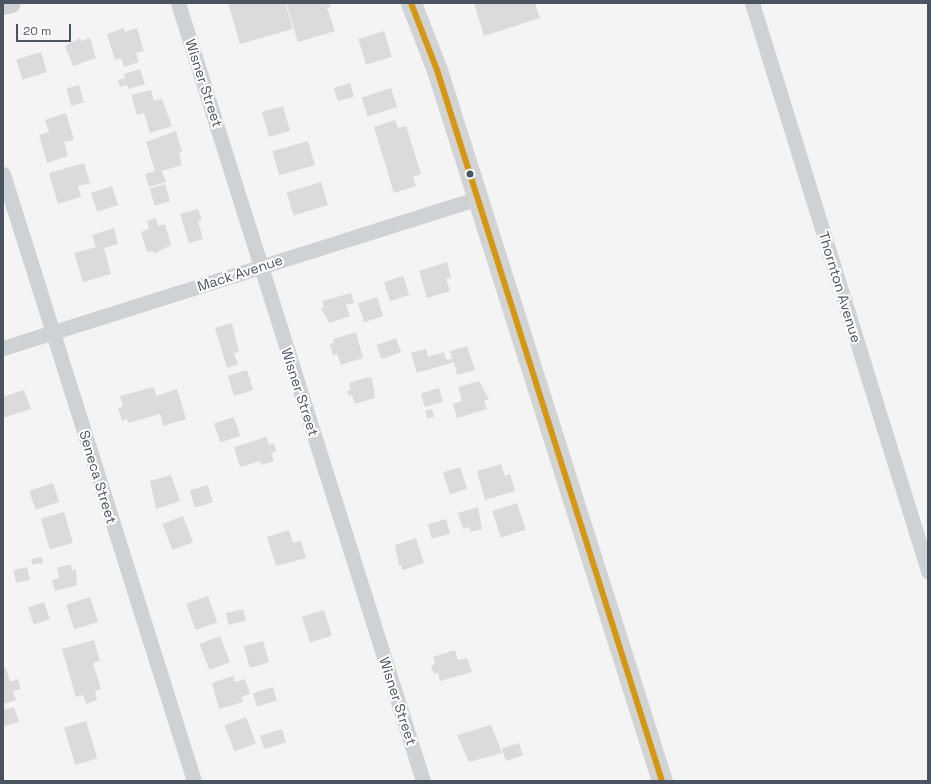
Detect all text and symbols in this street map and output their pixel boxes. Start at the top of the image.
scale bar [18,16,73,42]
text: 20 m [23,23,51,39]
street label: Wisner Street [182,37,226,129]
unlabelled marker [465,169,475,179]
street label: Thornton Avenue [815,229,865,345]
street label: Mack Avenue [195,251,285,295]
street label: Wisner Street [278,346,322,438]
street label: Seneca Street [76,428,120,526]
street label: Wisner Street [376,655,420,747]

